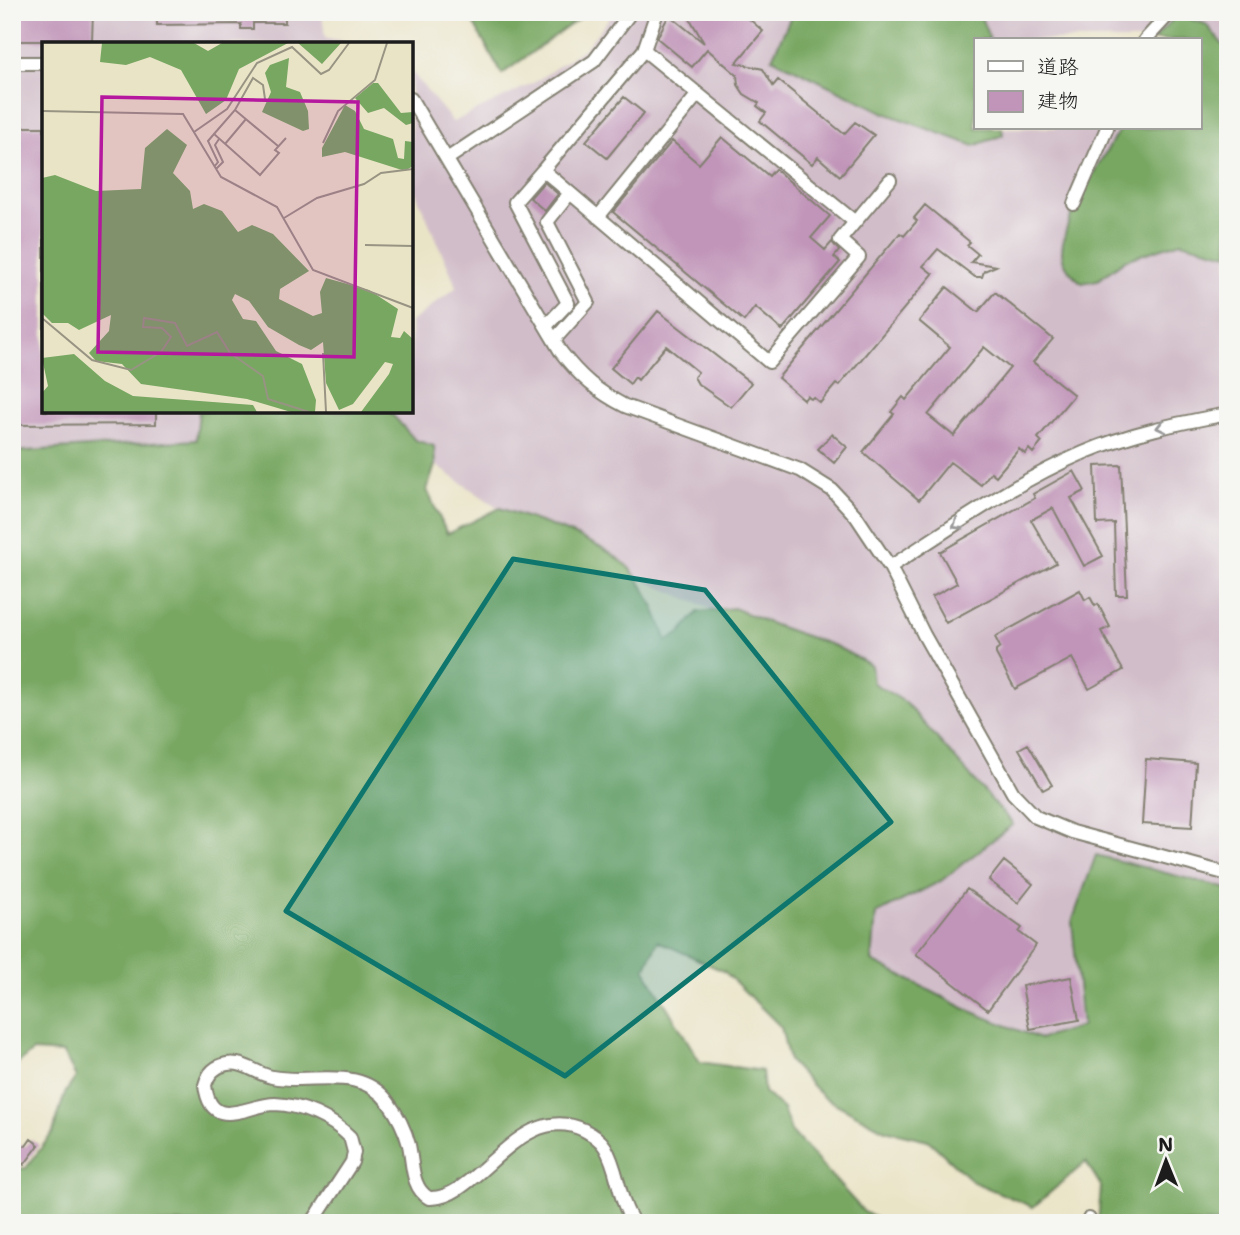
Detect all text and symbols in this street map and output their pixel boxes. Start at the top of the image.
legend [974,38,1202,130]
inset map [42,42,413,413]
text: 道路 [1037,53,1079,81]
text: 建物 [1037,87,1079,115]
one-way arrow [1155,419,1167,433]
one-way arrow [951,516,964,529]
north arrow [1132,1126,1202,1196]
text: N [1158,1132,1173,1157]

